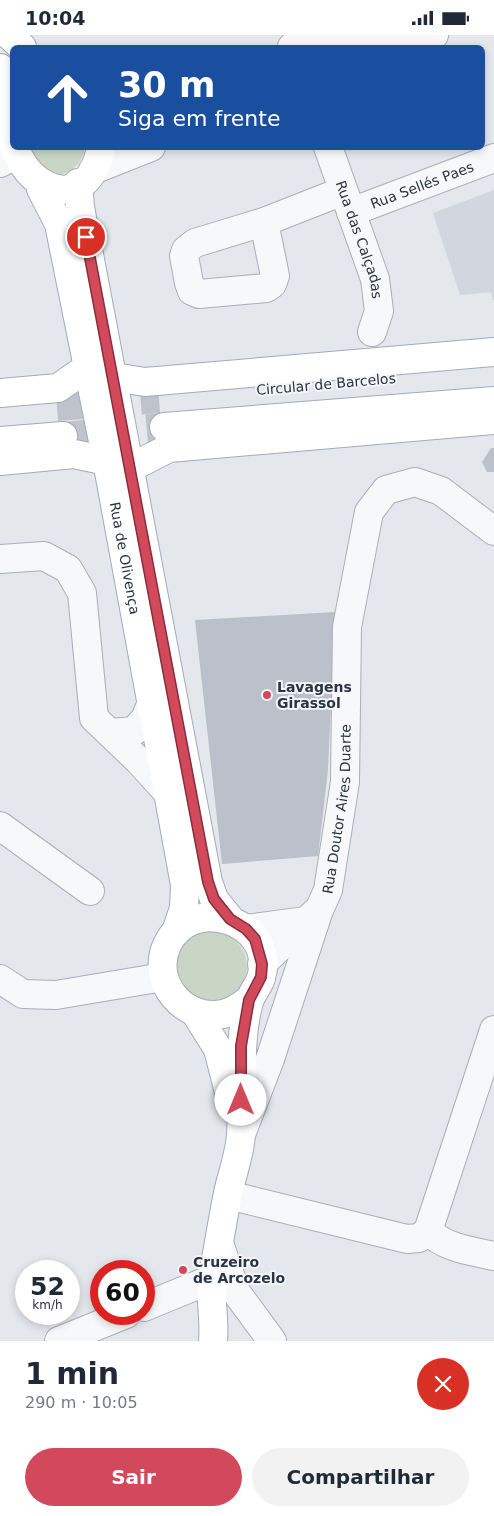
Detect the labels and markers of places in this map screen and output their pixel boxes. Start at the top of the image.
pin [65,216,107,258]
place label: Lavagens Girassol [277,679,352,711]
marker: Lavagens Girassol [261,689,273,701]
place label: Cruzeiro de Arcozelo [193,1254,285,1286]
marker: Cruzeiro de Arcozelo [177,1264,189,1276]

